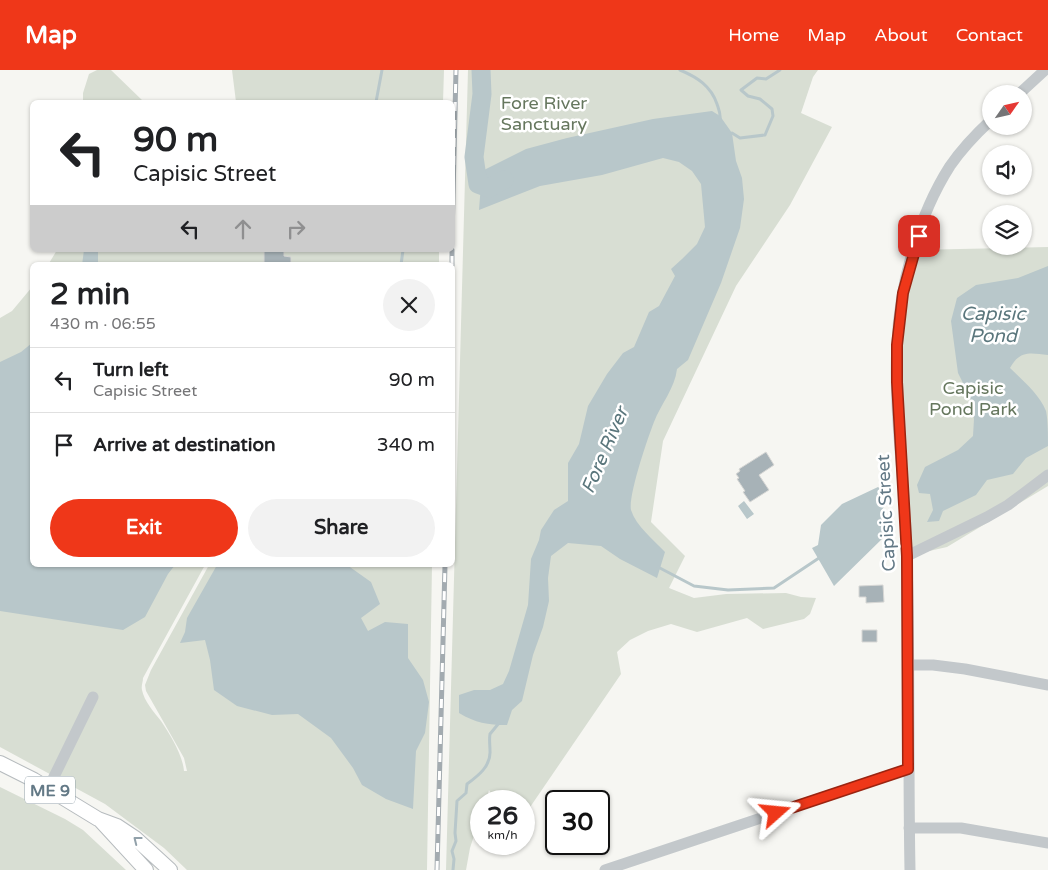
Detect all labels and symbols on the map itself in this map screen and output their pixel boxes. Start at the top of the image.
north arrow [982,85,1032,135]
park label: Fore River Sanctuary [501,92,587,135]
pin [898,215,940,257]
water label: Capisic Pond [961,303,1027,347]
park label: Capisic Pond Park [929,377,1017,420]
water label: Fore River [577,402,634,497]
street label: Capisic Street [872,454,900,572]
road number: ME 9 [25,776,75,804]
position arrow [749,786,801,838]
speed limit sign: 30 [545,790,610,855]
one-way arrow [134,838,143,846]

